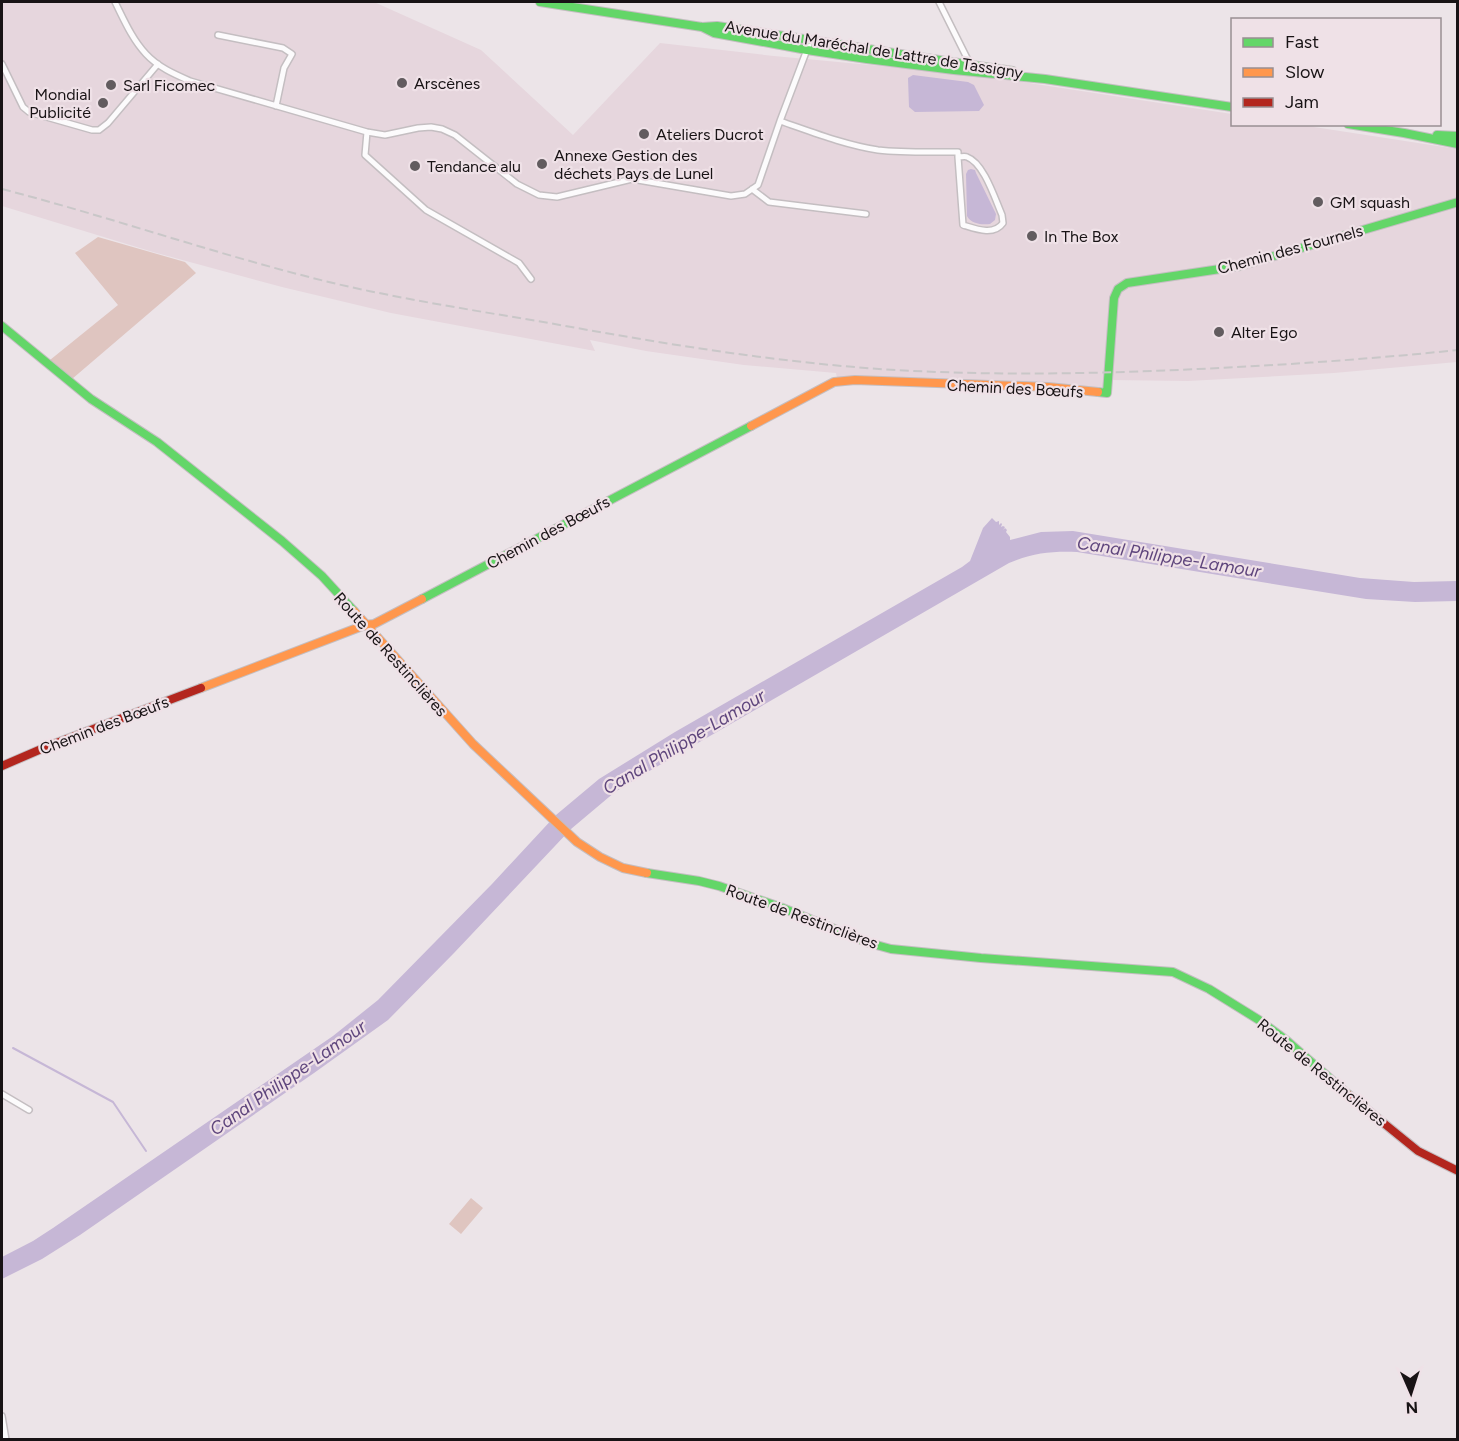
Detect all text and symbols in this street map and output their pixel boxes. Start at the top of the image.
street label: Avenue du Maréchal de Lattre de Tassigny [724,17,1025,83]
legend [1231,18,1441,126]
text: Fast [1285,31,1319,53]
text: Slow [1285,61,1324,83]
place label: Arscènes [414,74,480,93]
place label: Sarl Ficomec [123,76,216,95]
marker: Arscènes [395,76,409,90]
marker: Sarl Ficomec [104,78,118,92]
place label: Mondial Publicité [29,85,91,122]
text: Jam [1285,91,1319,113]
marker: Mondial Publicité [96,96,110,110]
place label: Ateliers Ducrot [656,125,764,144]
marker: Ateliers Ducrot [637,127,651,141]
place label: Annexe Gestion des déchets Pays de Lunel [554,146,713,183]
place label: Tendance alu [427,157,521,176]
marker: Annexe Gestion des déchets Pays de Lunel [535,157,549,171]
marker: Tendance alu [408,159,422,173]
place label: GM squash [1330,193,1410,212]
marker: GM squash [1311,195,1325,209]
street label: Chemin des Fournels [1215,221,1365,278]
place label: In The Box [1044,227,1119,246]
marker: In The Box [1025,229,1039,243]
place label: Alter Ego [1231,323,1298,342]
marker: Alter Ego [1212,325,1226,339]
street label: Chemin des Bœufs [946,375,1084,402]
street label: Chemin des Bœufs [483,492,613,573]
water label: Canal Philippe-Lamour [1075,532,1263,583]
street label: Route de Restinclières [330,588,451,720]
water label: Canal Philippe-Lamour [599,684,770,799]
street label: Chemin des Bœufs [37,692,171,759]
street label: Route de Restinclières [723,880,880,953]
water label: Canal Philippe-Lamour [206,1015,371,1140]
street label: Route de Restinclières [1253,1015,1390,1130]
north arrow [1381,1363,1441,1423]
text: N [1405,1398,1418,1417]

